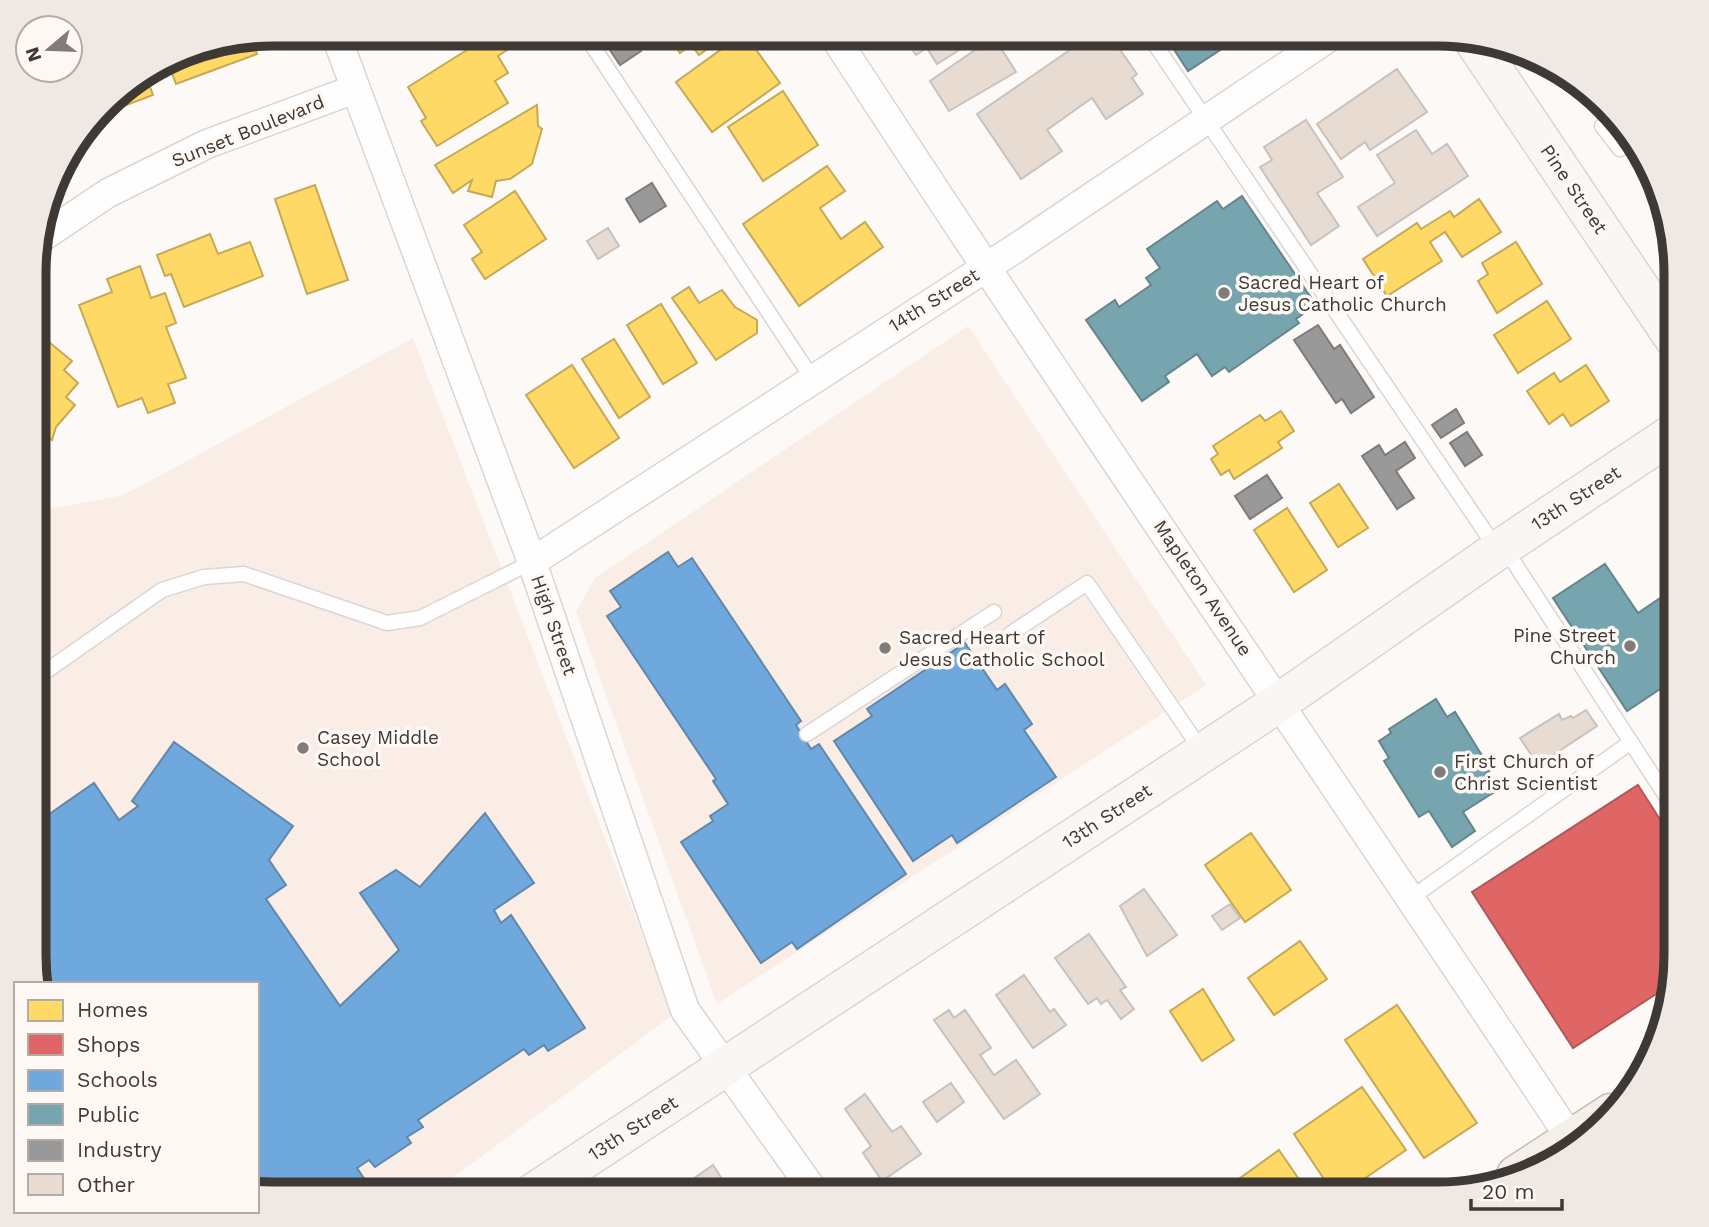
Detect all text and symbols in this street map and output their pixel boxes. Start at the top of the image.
north arrow [14,14,84,84]
text: N [20,44,47,65]
street label: Sunset Boulevard [168,90,328,172]
street label: Pine Street [1536,140,1612,238]
street label: 14th Street [884,263,984,337]
place label: Sacred Heart of Jesus Catholic Church [1238,271,1447,316]
marker: Sacred Heart of Jesus Catholic Church [1216,285,1232,301]
street label: 13th Street [1527,461,1625,535]
street label: Mapleton Avenue [1149,516,1257,660]
street label: High Street [526,572,582,678]
place label: Pine Street Church [1513,624,1616,669]
place label: Sacred Heart of Jesus Catholic School [899,626,1105,671]
marker: Pine Street Church [1622,638,1638,654]
marker: Sacred Heart of Jesus Catholic School [877,640,893,656]
place label: Casey Middle School [317,726,439,771]
marker: Casey Middle School [295,740,311,756]
place label: First Church of Christ Scientist [1454,750,1598,795]
marker: First Church of Christ Scientist [1432,764,1448,780]
street label: 13th Street [1058,779,1156,853]
legend [14,982,259,1213]
text: Homes [77,997,148,1022]
text: Shops [77,1032,140,1057]
text: Schools [77,1067,158,1092]
street label: 13th Street [584,1091,682,1165]
text: Public [77,1102,140,1127]
text: Industry [77,1137,162,1162]
scale bar [1471,1168,1562,1212]
text: Other [77,1172,136,1197]
text: 20 m [1482,1179,1534,1204]

